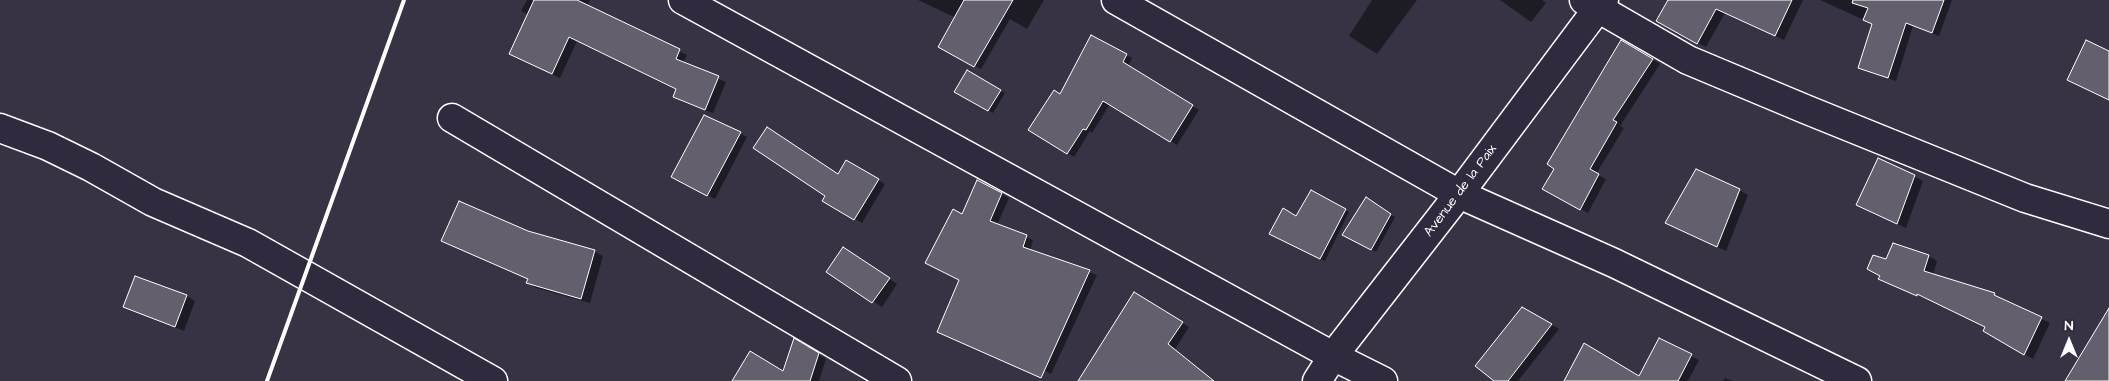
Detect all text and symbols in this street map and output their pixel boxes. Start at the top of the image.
street label: Avenue de la Paix [1421,142,1501,240]
north arrow [2044,316,2094,366]
text: N [2065,316,2073,336]

